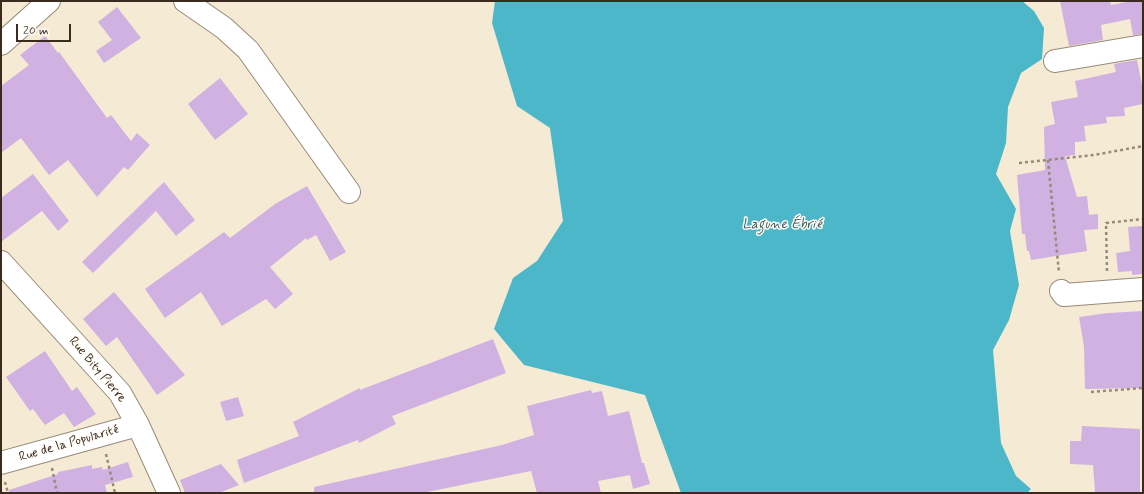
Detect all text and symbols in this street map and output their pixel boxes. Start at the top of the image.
scale bar [18,16,73,42]
text: 20 m [23,23,49,39]
water label: Lagune Ébrié [742,217,822,233]
street label: Rue Bity Pierre [65,334,129,406]
street label: Rue de la Popularité [17,422,121,466]

